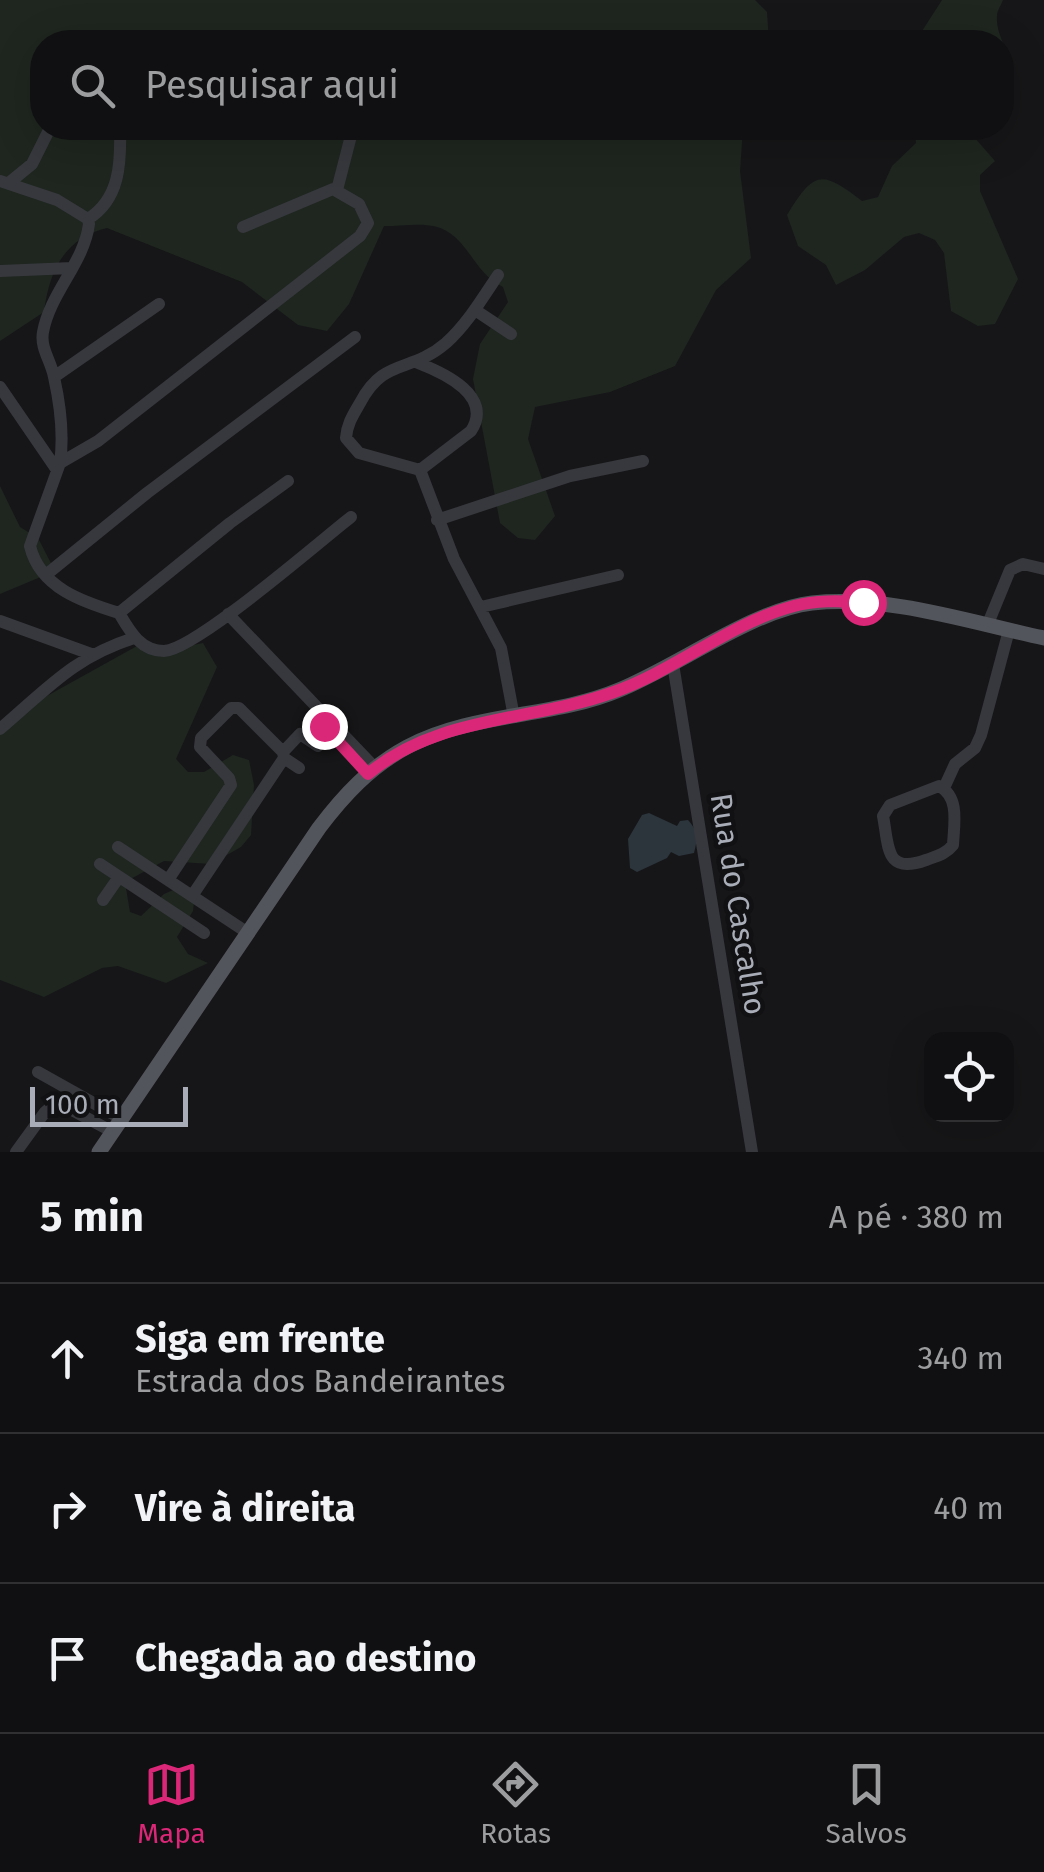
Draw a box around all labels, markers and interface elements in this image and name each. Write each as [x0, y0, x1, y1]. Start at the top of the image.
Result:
search box [30, 30, 1014, 140]
icon: search [65, 58, 120, 113]
text: Pesquisar aqui [145, 62, 399, 108]
route start [841, 580, 887, 626]
route end [302, 704, 348, 750]
street label: Rua do Cascalho [703, 791, 773, 1017]
map controls [924, 1032, 1014, 1122]
button: locate [924, 1032, 1014, 1122]
scale bar [30, 1082, 188, 1126]
text: 100 m [45, 1088, 120, 1121]
text: 5 min [40, 1192, 144, 1242]
text: A pé · 380 m [829, 1198, 1004, 1236]
text: Siga em frente [135, 1316, 385, 1362]
icon: ahead [40, 1331, 95, 1386]
text: 340 m [917, 1339, 1004, 1377]
text: Estrada dos Bandeirantes [135, 1362, 505, 1400]
icon: right [40, 1481, 95, 1536]
text: Vire à direita [135, 1485, 356, 1531]
text: 40 m [933, 1489, 1004, 1527]
icon: arrive [40, 1631, 95, 1686]
text: Chegada ao destino [135, 1635, 477, 1681]
tab: Mapa [137, 1757, 206, 1850]
tab: Rotas [480, 1757, 551, 1850]
tab: Salvos [826, 1757, 907, 1850]

